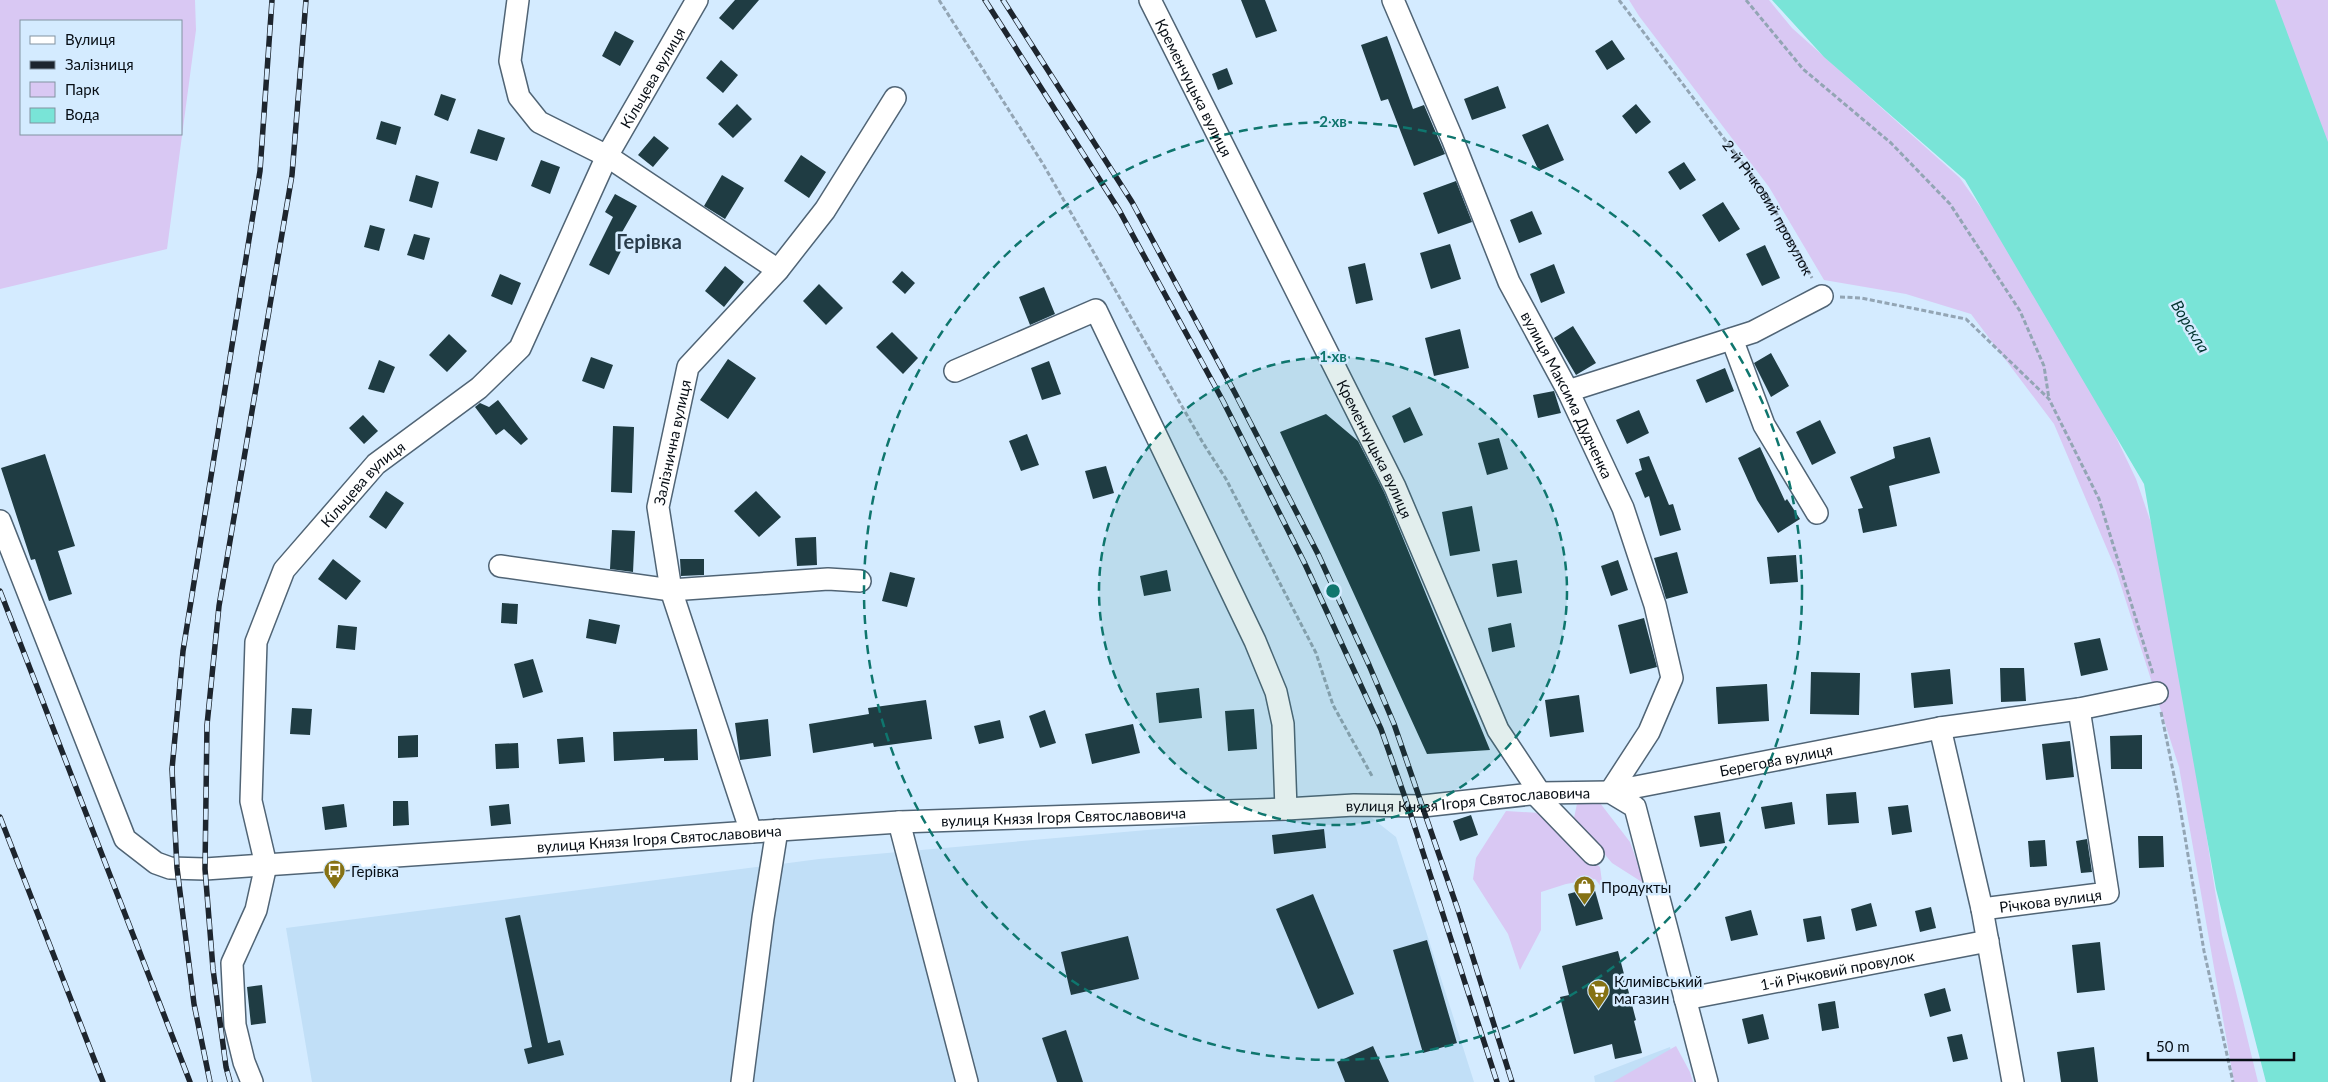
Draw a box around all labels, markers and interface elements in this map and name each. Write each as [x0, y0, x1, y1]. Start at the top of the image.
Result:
street label: Кременчуцька вулиця [1152, 15, 1236, 160]
legend [20, 20, 182, 135]
street label: Кільцева вулиця [616, 24, 688, 131]
text: Вулиця [65, 30, 115, 48]
text: Залізниця [65, 55, 134, 73]
text: Парк [65, 80, 100, 98]
text: Вода [65, 105, 100, 123]
text: 2 хв [1319, 112, 1347, 130]
street label: 2-й Річковий провулок [1719, 136, 1818, 278]
district label: Герівка [616, 229, 682, 253]
water label: Ворскла [2168, 296, 2214, 356]
street label: вулиця Максима Дудченка [1518, 308, 1617, 481]
text: 1 хв [1319, 347, 1347, 365]
street label: Кременчуцька вулиця [1333, 376, 1416, 521]
street label: Залізнична вулиця [650, 378, 694, 507]
street label: Кільцева вулиця [317, 437, 408, 530]
centre of rings [1324, 582, 1342, 600]
street label: Берегова вулиця [1718, 740, 1834, 780]
street label: вулиця Князя Ігоря Святославовича [1345, 783, 1590, 815]
street label: вулиця Князя Ігоря Святославовича [941, 803, 1186, 830]
street label: вулиця Князя Ігоря Святославовича [536, 821, 782, 856]
bus stop icon: Герівка [323, 859, 347, 890]
place label: Герівка [351, 862, 399, 880]
shop icon: Продукты [1573, 875, 1597, 906]
place label: Продукты [1601, 878, 1671, 896]
street label: Річкова вулиця [1998, 885, 2103, 916]
street label: 1-й Річковий провулок [1759, 946, 1916, 993]
place label: Климівський магазин [1614, 972, 1702, 1007]
supermarket icon: Климівський магазин [1586, 978, 1610, 1009]
scale bar [2148, 1030, 2294, 1062]
text: 50 m [2156, 1037, 2190, 1055]

